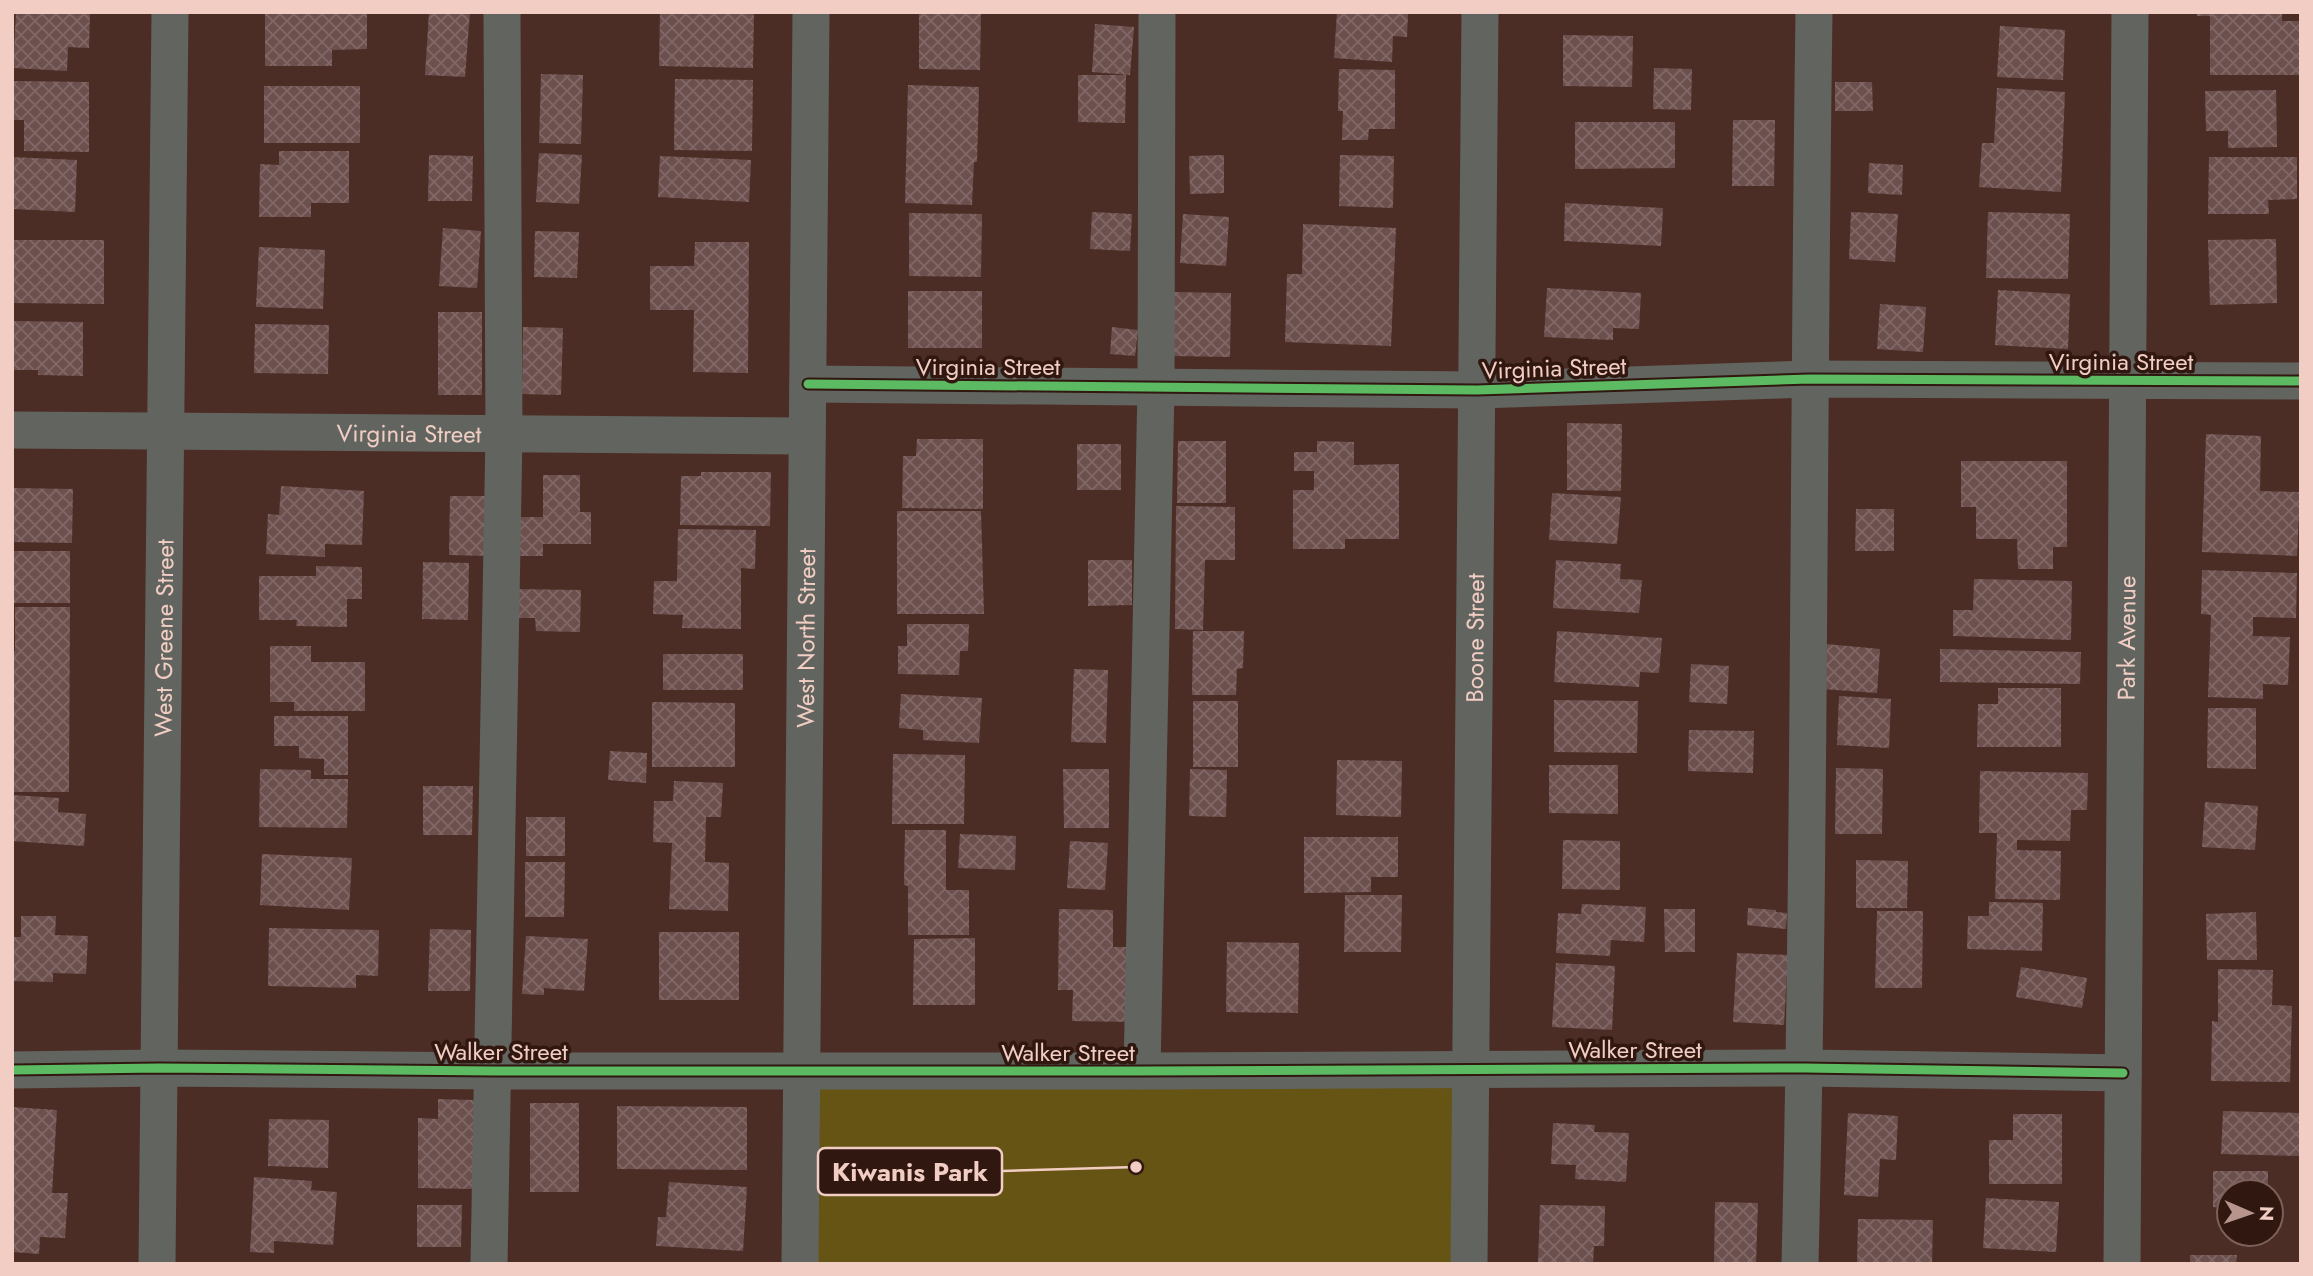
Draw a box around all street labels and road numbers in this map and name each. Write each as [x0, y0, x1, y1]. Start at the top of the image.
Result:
street label: Virginia Street [2049, 344, 2194, 379]
street label: Virginia Street [1481, 348, 1627, 388]
street label: Virginia Street [916, 349, 1061, 384]
street label: Virginia Street [336, 415, 482, 451]
street label: West Greene Street [145, 539, 182, 737]
street label: West North Street [787, 548, 824, 728]
street label: Boone Street [1456, 573, 1493, 703]
street label: Park Avenue [2108, 576, 2144, 701]
street label: Walker Street [1568, 1032, 1702, 1067]
street label: Walker Street [434, 1034, 568, 1069]
street label: Walker Street [1001, 1035, 1135, 1070]

